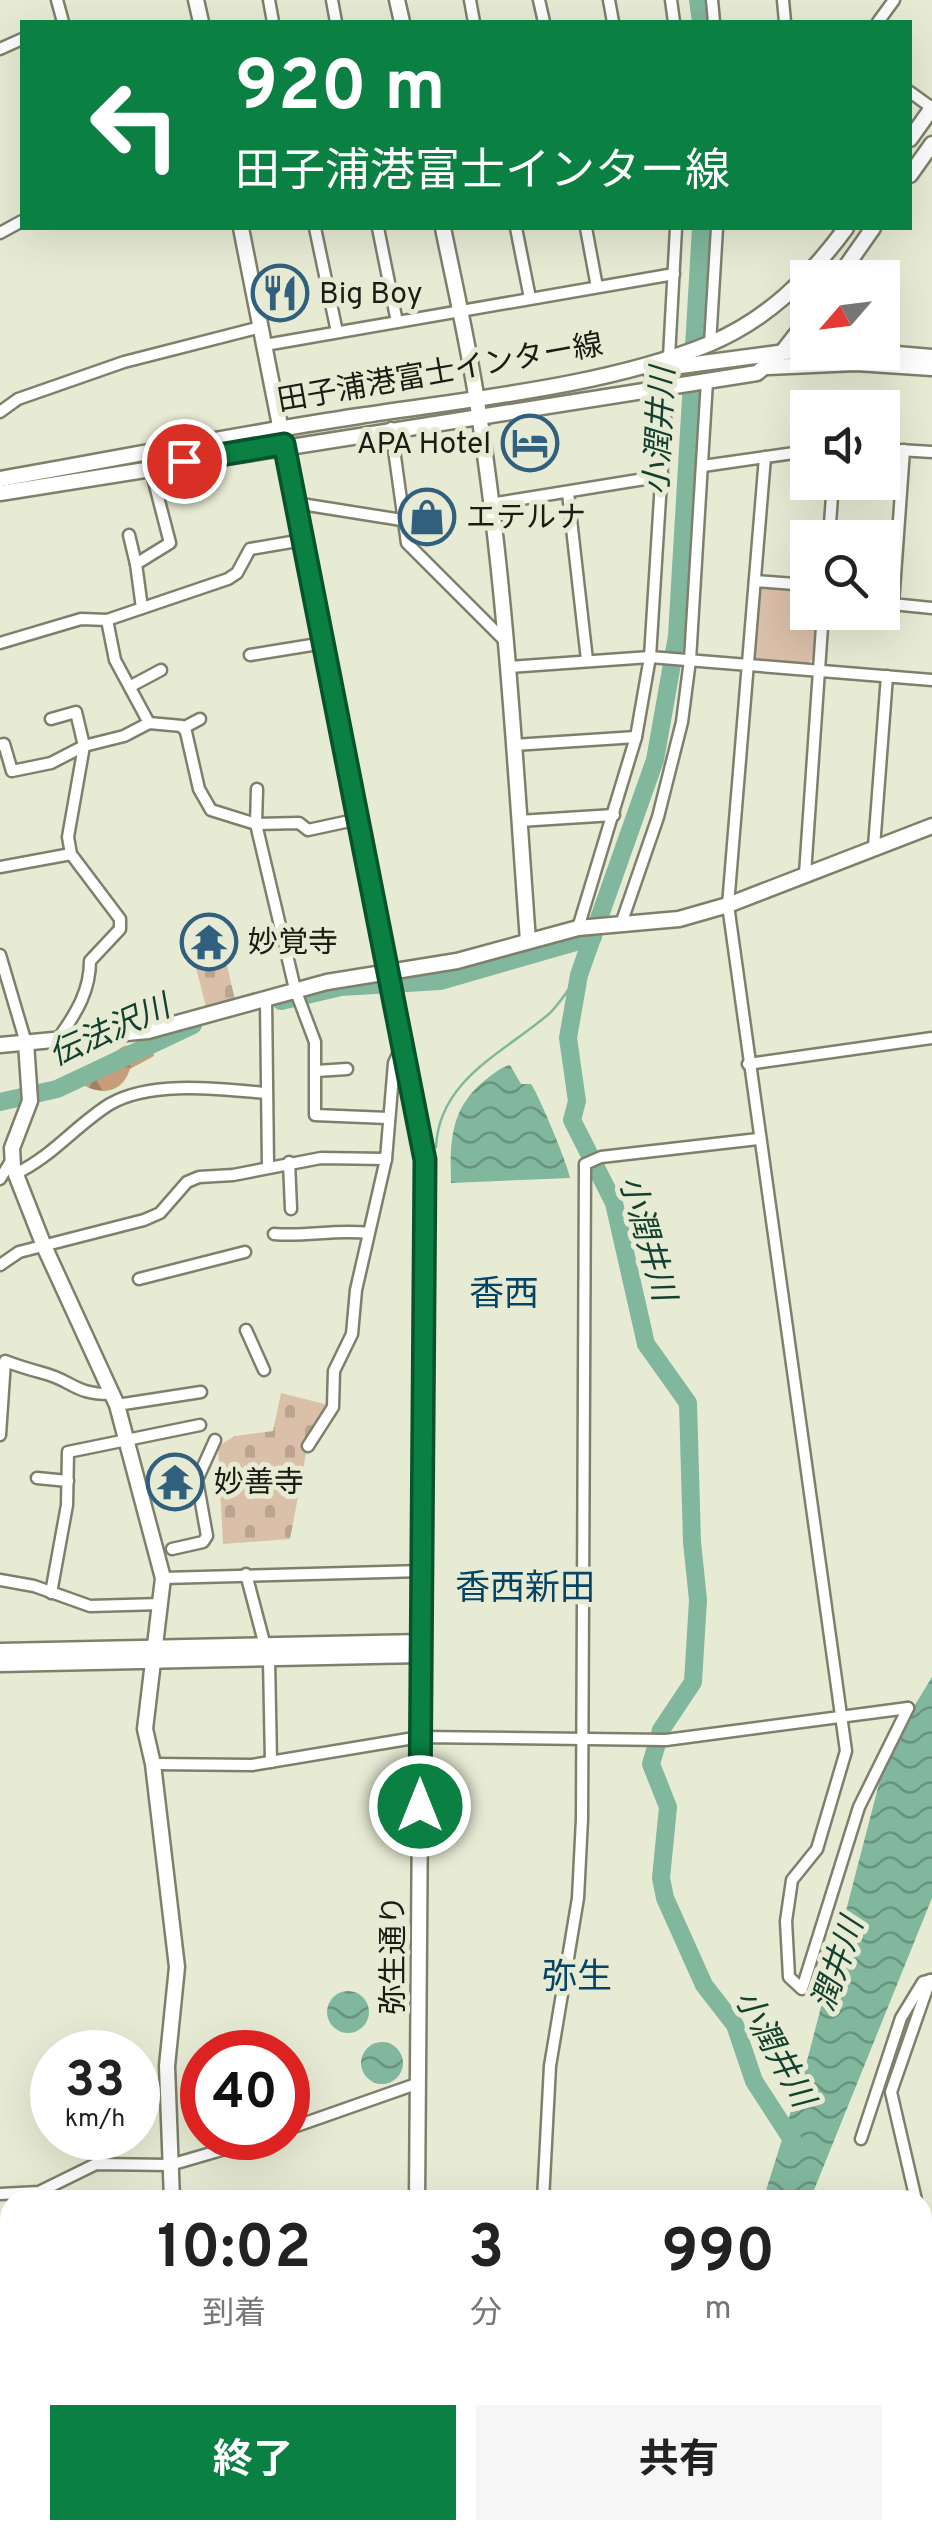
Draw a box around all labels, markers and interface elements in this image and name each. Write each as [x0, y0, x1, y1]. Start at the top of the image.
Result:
text: 920 m [235, 46, 446, 135]
icon: left [70, 60, 200, 190]
text: 田子浦港富士インター線 [235, 145, 730, 202]
north arrow [790, 260, 900, 370]
map controls [790, 260, 900, 630]
restaurant icon: Big Boy [250, 263, 310, 323]
place label: Big Boy [319, 277, 423, 314]
street label: 田子浦港富士インター線 [275, 328, 606, 421]
water label: 小潤井川 [639, 363, 685, 496]
button: sound [790, 390, 900, 500]
hotel icon: APA Hotel [500, 413, 560, 473]
pin [142, 419, 227, 504]
place label: APA Hotel [357, 427, 491, 464]
icon: arrive [157, 434, 212, 489]
shop icon: エテルナ [397, 487, 457, 547]
place label: エテルナ [466, 501, 586, 538]
button: search [790, 520, 900, 630]
temple icon: 妙覚寺 [179, 912, 239, 972]
place label: 妙覚寺 [248, 926, 338, 963]
water label: 伝法沢川 [44, 987, 180, 1077]
water label: 小潤井川 [608, 1172, 683, 1309]
district label: 香西 [469, 1274, 539, 1318]
temple icon: 妙善寺 [145, 1452, 205, 1512]
place label: 妙善寺 [214, 1466, 304, 1503]
district label: 香西新田 [455, 1568, 595, 1612]
position arrow [368, 1754, 472, 1858]
street label: 弥生通り [377, 1895, 414, 2015]
water label: 潤井川 [805, 1910, 875, 2017]
district label: 弥生 [542, 1957, 612, 2001]
water label: 小潤井川 [724, 1984, 822, 2118]
speed limit sign: 40 [180, 2030, 310, 2160]
text: 33 [65, 2051, 125, 2114]
text: km/h [65, 2104, 125, 2136]
text: 10:02 [157, 2213, 311, 2289]
text: 3 [468, 2213, 504, 2289]
text: 990 [661, 2217, 775, 2293]
text: m [705, 2290, 732, 2330]
text: 到着 [202, 2295, 266, 2335]
text: 分 [470, 2295, 502, 2335]
button: 終了 [50, 2405, 456, 2520]
button: 共有 [476, 2405, 882, 2520]

